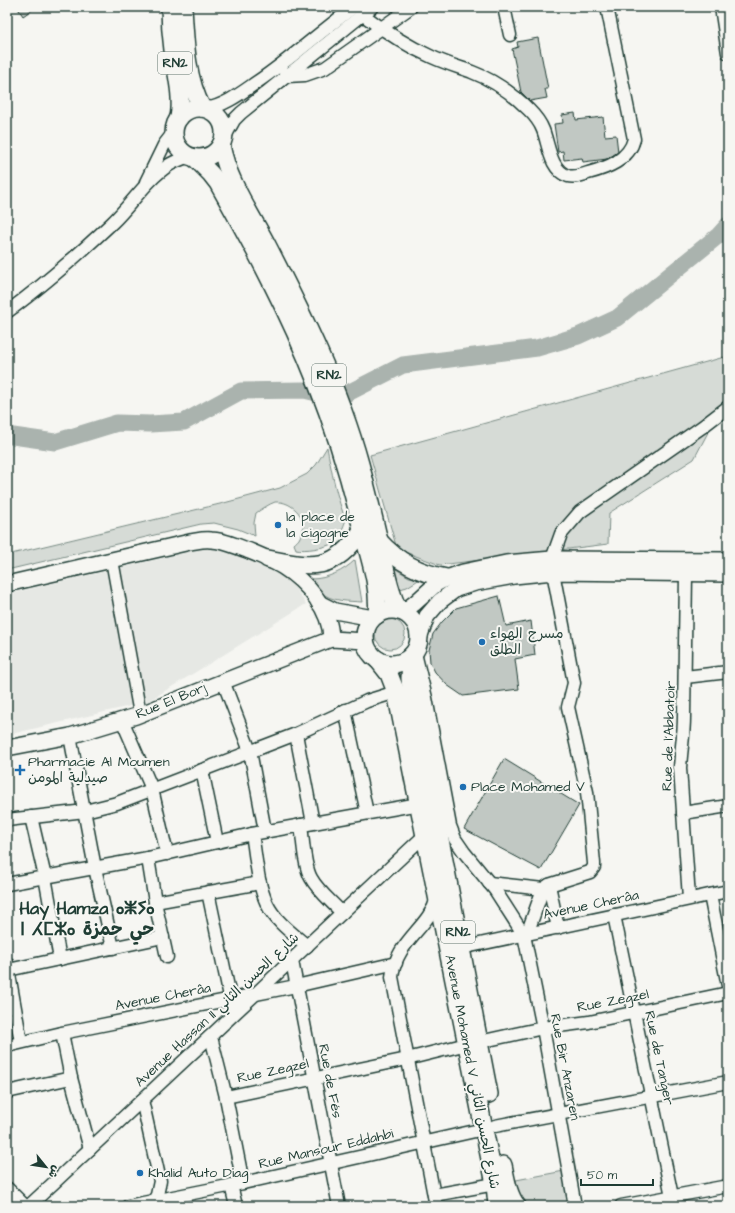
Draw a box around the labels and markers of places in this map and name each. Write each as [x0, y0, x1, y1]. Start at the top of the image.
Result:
place label: la place de la cigogne [286, 507, 355, 543]
marker: la place de la cigogne [273, 520, 283, 530]
place label: مسرح الهواء الطلق [490, 624, 564, 660]
marker: مسرح الهواء الطلق [477, 637, 487, 647]
place label: Pharmacie Al Moumen صيدلية المومن [28, 752, 170, 788]
marker: Pharmacie Al Moumen صيدلية المومن [15, 765, 25, 775]
place label: Place Mohamed V [471, 777, 585, 797]
marker: Place Mohamed V [458, 782, 468, 792]
place label: Khalid Auto Diag [148, 1163, 248, 1183]
marker: Khalid Auto Diag [135, 1168, 145, 1178]

